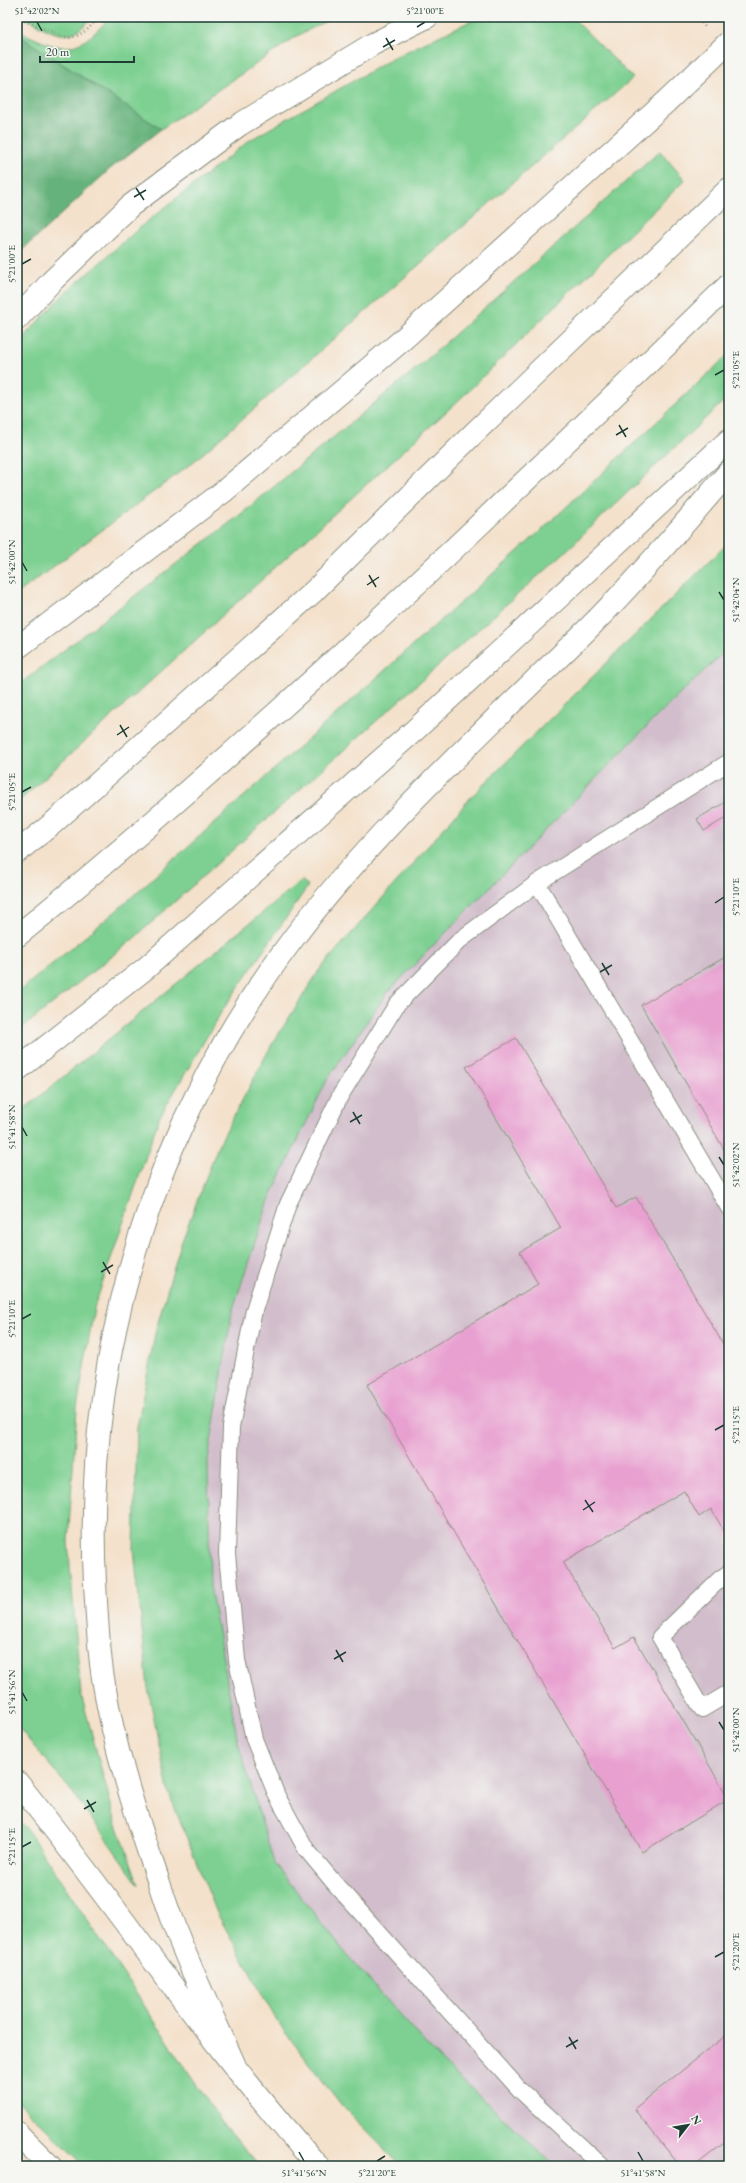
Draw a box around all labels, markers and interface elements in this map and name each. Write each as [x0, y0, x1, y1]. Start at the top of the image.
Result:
text: 51°42'02"N [15, 4, 60, 17]
text: 5°21'00"E [406, 4, 444, 17]
scale bar [40, 38, 134, 64]
text: 20 m [46, 44, 70, 60]
text: 5°21'00"E [5, 245, 18, 283]
text: 5°21'05"E [729, 351, 742, 389]
text: 51°42'00"N [5, 539, 18, 584]
text: 51°42'04"N [729, 577, 742, 622]
text: 5°21'05"E [5, 773, 18, 811]
text: 5°21'10"E [729, 878, 742, 916]
text: 51°41'58"N [5, 1104, 18, 1149]
text: 51°42'02"N [729, 1142, 742, 1187]
text: 5°21'10"E [5, 1300, 18, 1338]
text: 5°21'15"E [729, 1406, 742, 1444]
text: 51°41'56"N [5, 1669, 18, 1714]
text: 51°42'00"N [729, 1707, 742, 1752]
text: 5°21'15"E [5, 1828, 18, 1866]
text: 5°21'20"E [729, 1933, 742, 1971]
north arrow [668, 2105, 708, 2145]
text: N [688, 2112, 705, 2127]
text: 51°41'56"N [282, 2166, 327, 2179]
text: 5°21'20"E [358, 2166, 396, 2179]
text: 51°41'58"N [621, 2166, 666, 2179]

